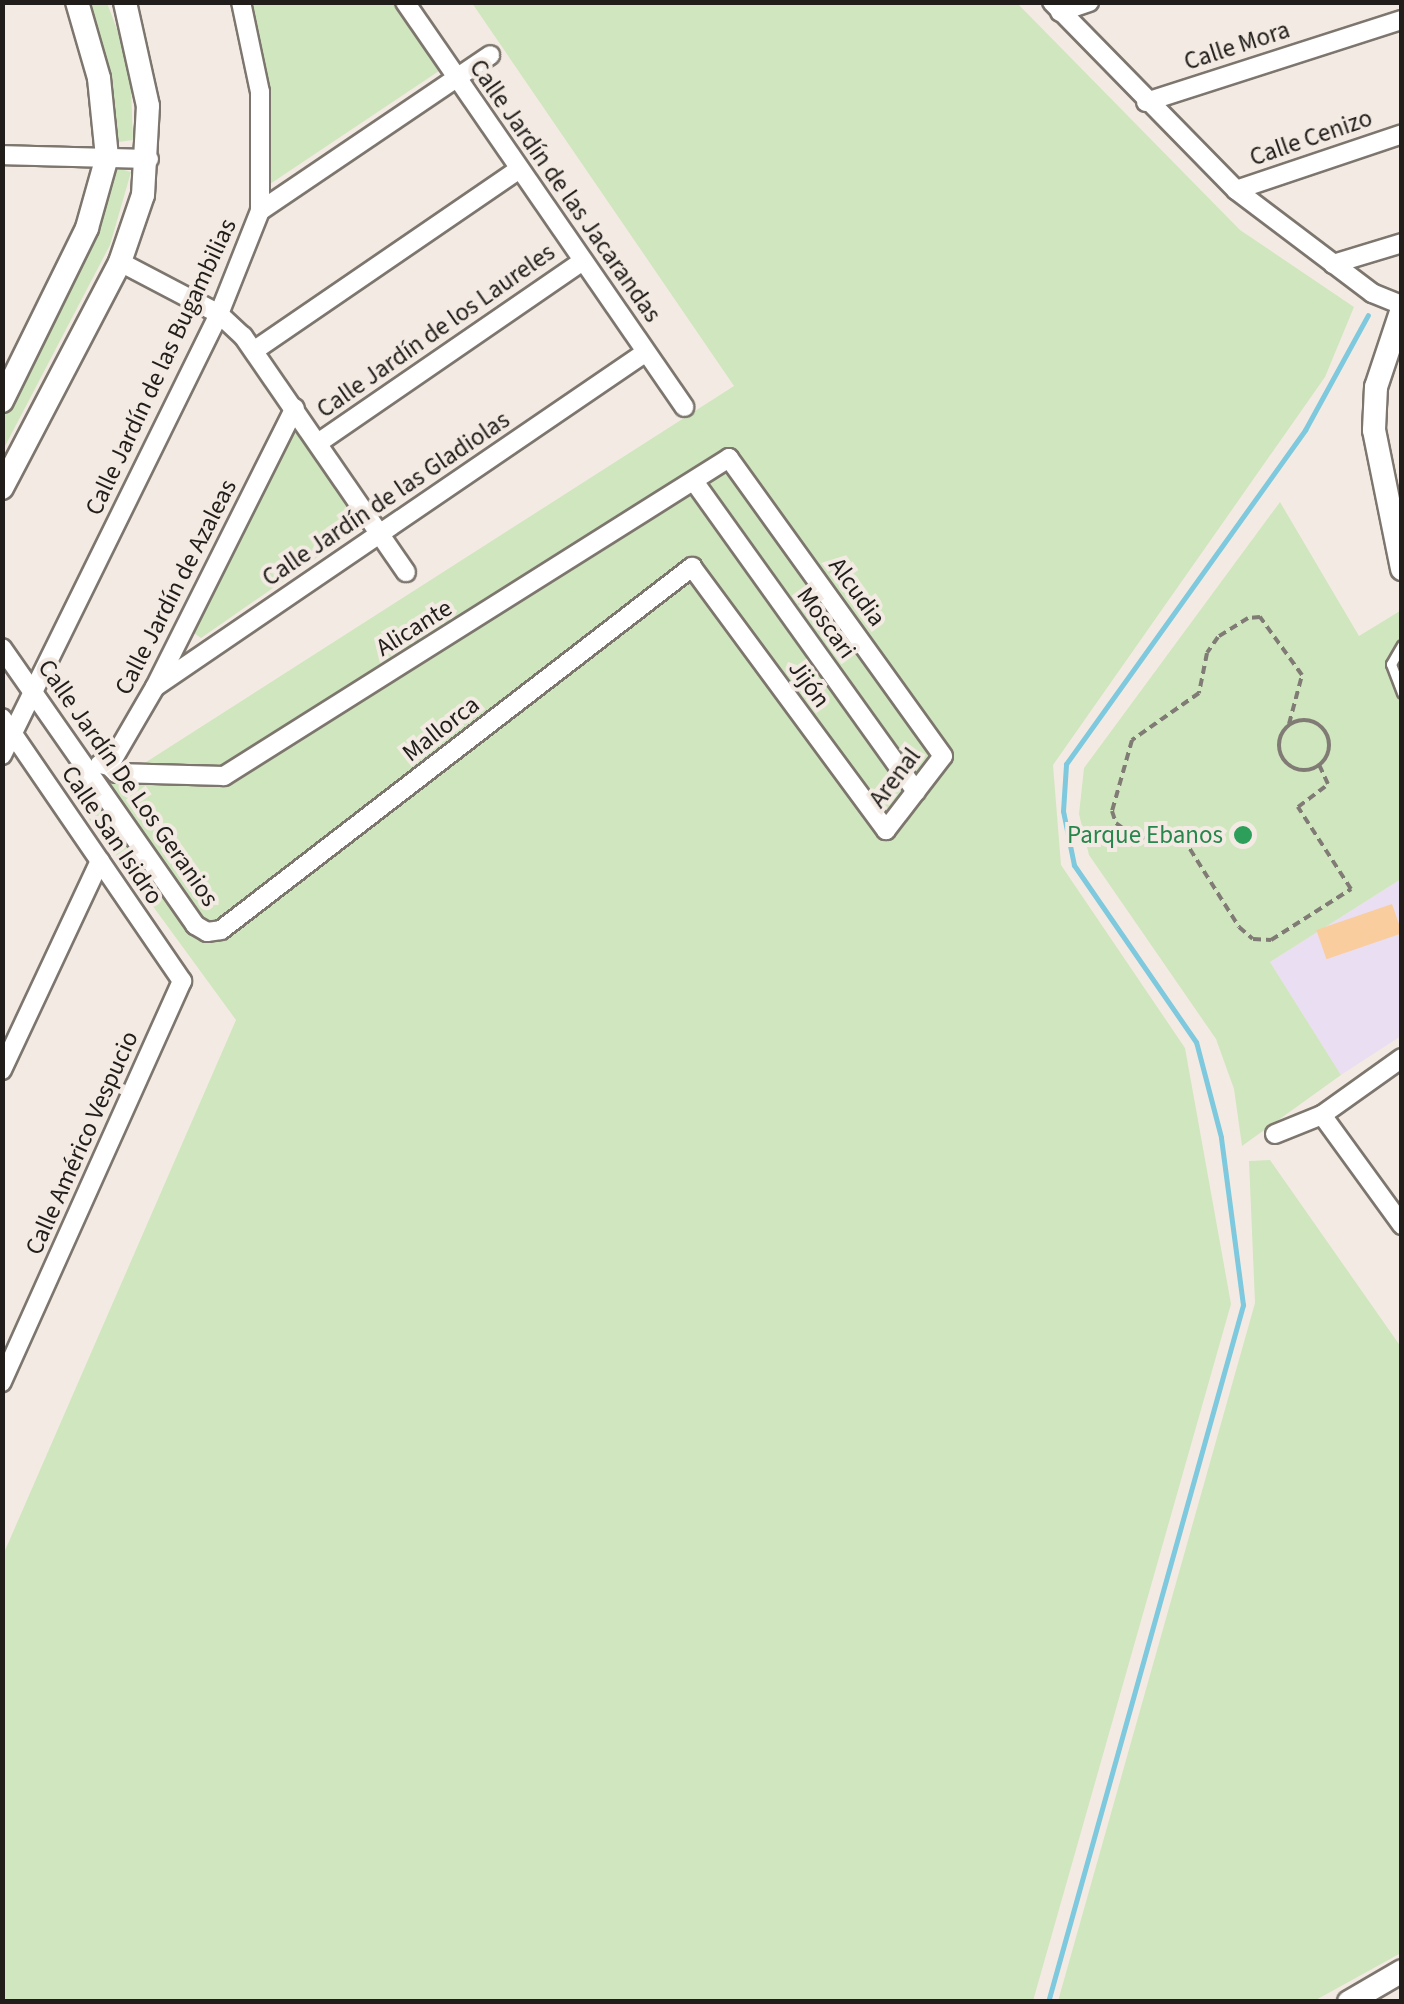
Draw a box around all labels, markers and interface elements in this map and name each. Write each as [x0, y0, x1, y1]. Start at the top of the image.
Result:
street label: Calle Mora [1180, 15, 1294, 77]
street label: Calle Jardín de las Jacarandas [463, 54, 667, 328]
street label: Calle Cenizo [1246, 103, 1376, 173]
street label: Calle Jardín de las Bugambilias [79, 214, 243, 520]
street label: Calle Jardín de los Laureles [311, 237, 561, 425]
street label: Calle Jardín de las Gladiolas [257, 405, 515, 593]
street label: Calle Jardín de Azaleas [109, 474, 243, 700]
street label: Alcudia [822, 552, 892, 632]
street label: Moscari [790, 582, 862, 664]
street label: Alicante [370, 593, 458, 663]
street label: Calle Jardín De Los Geranios [31, 654, 225, 912]
street label: Jijón [782, 654, 836, 714]
street label: Mallorca [397, 690, 485, 768]
street label: Arenal [863, 742, 927, 814]
street label: Calle San Isidro [55, 760, 169, 910]
place label: Parque Ebanos [1067, 820, 1223, 850]
marker: Parque Ebanos [1232, 824, 1254, 846]
street label: Calle Américo Vespucio [19, 1026, 145, 1260]

